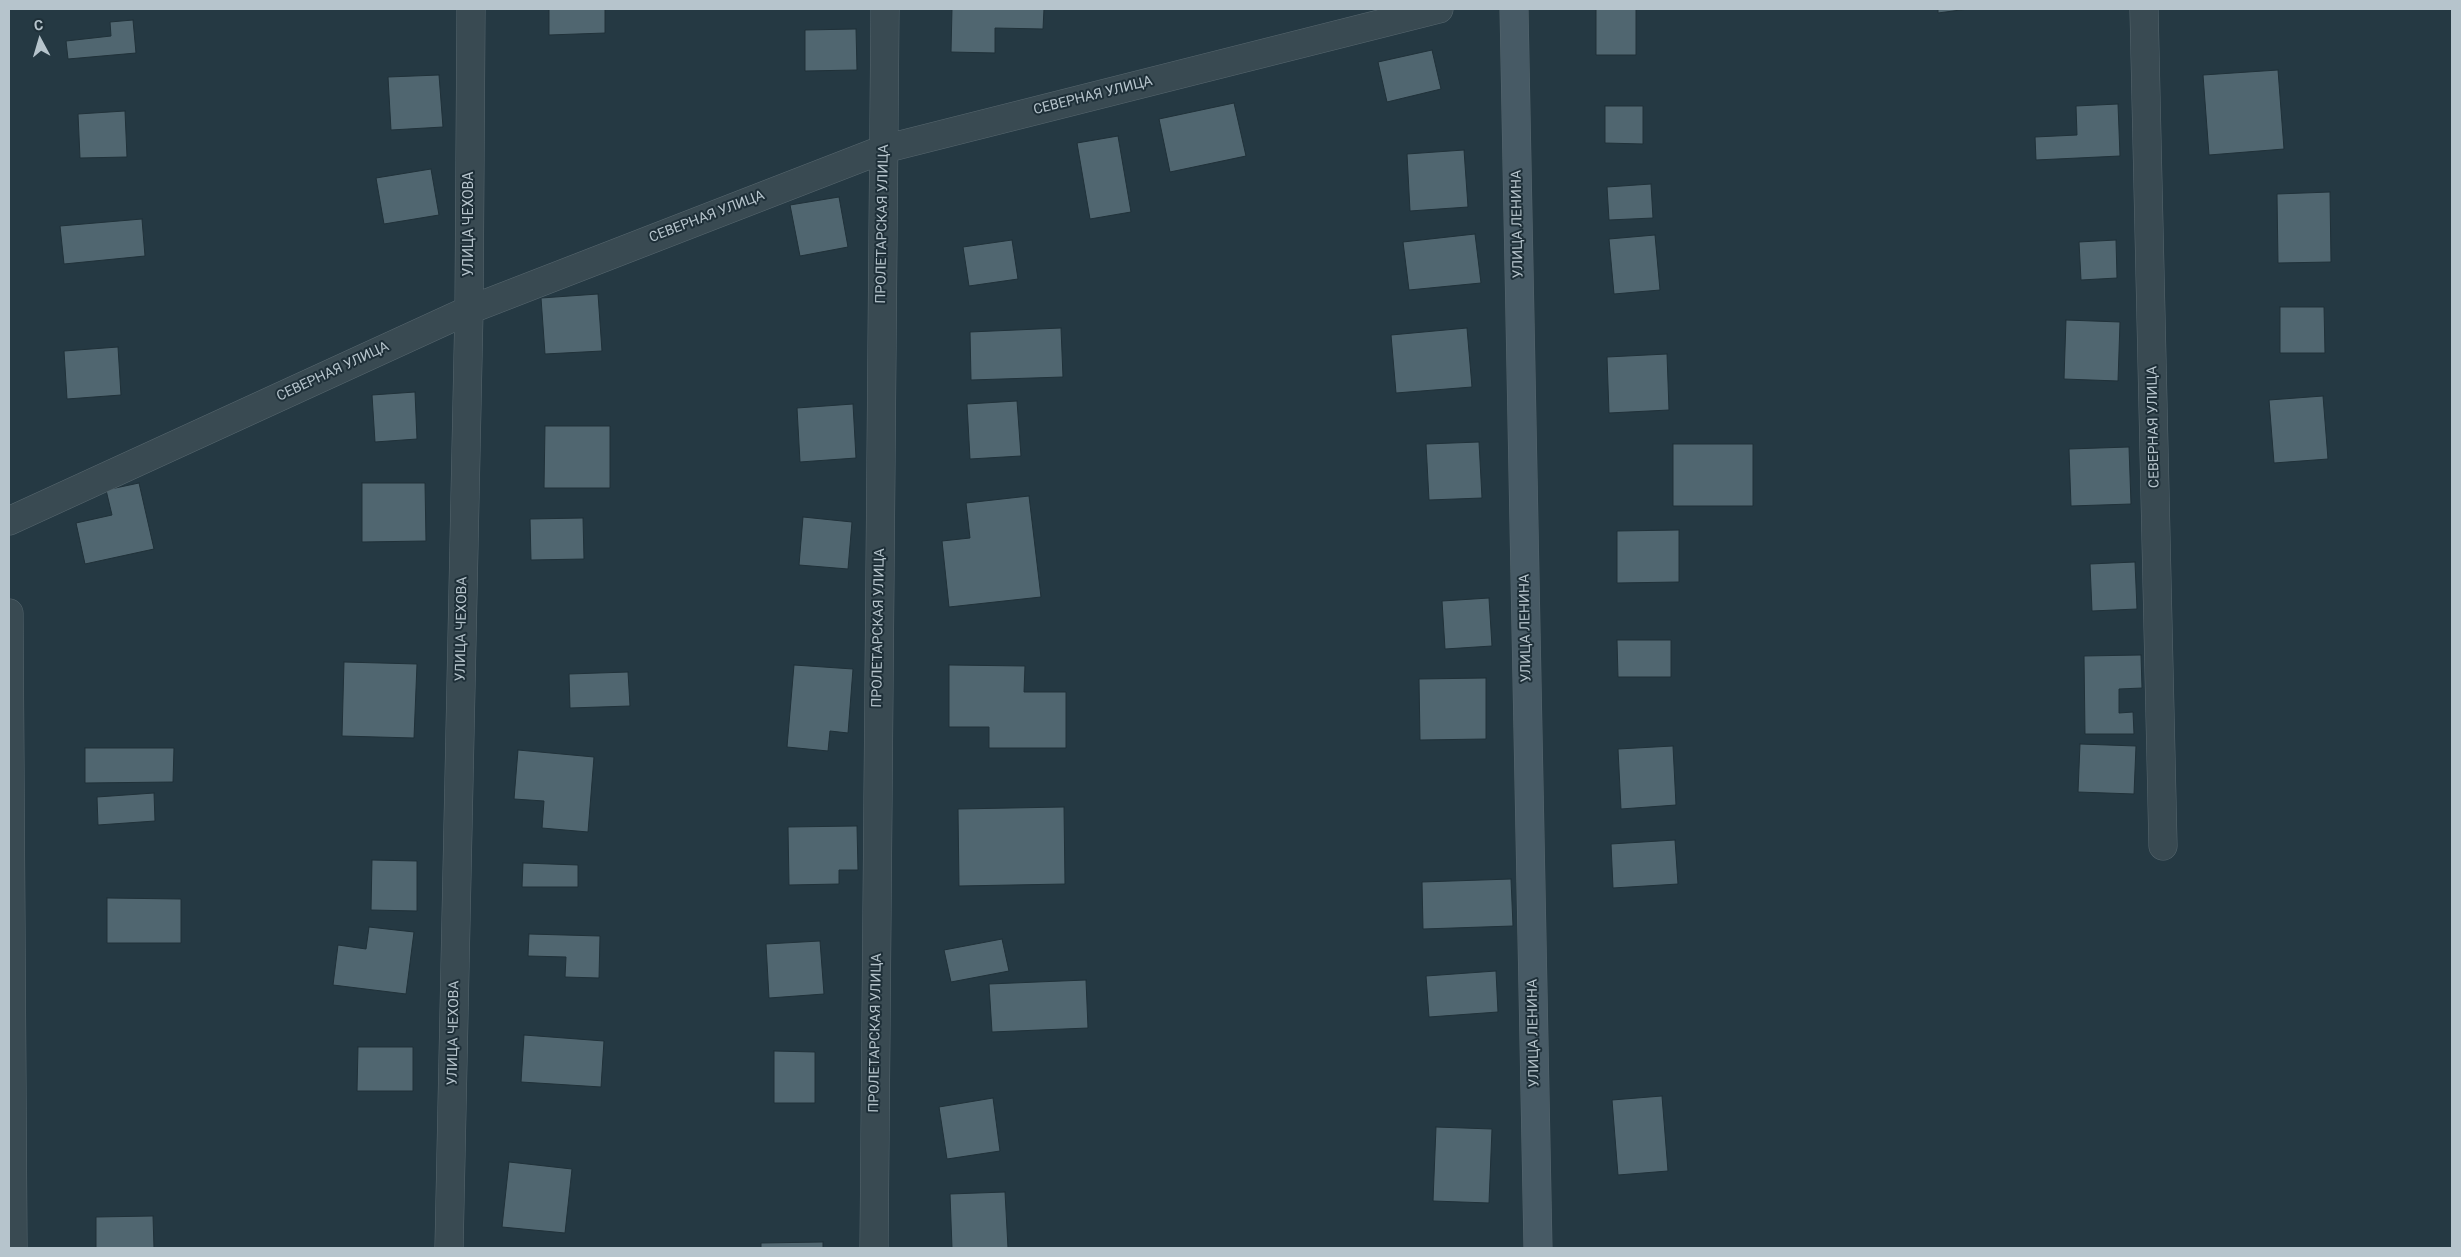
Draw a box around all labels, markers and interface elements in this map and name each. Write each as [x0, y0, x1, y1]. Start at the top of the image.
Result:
north arrow [15, 15, 65, 65]
text: С [33, 17, 44, 34]
street label: СЕВЕРНАЯ УЛИЦА [1032, 73, 1154, 119]
street label: ПРОЛЕТАРСКАЯ УЛИЦА [873, 144, 893, 304]
street label: УЛИЦА ЛЕНИНА [1509, 170, 1527, 278]
street label: УЛИЦА ЧЕХОВА [461, 172, 477, 276]
street label: СЕВЕРНАЯ УЛИЦА [647, 187, 767, 247]
street label: СЕВЕРНАЯ УЛИЦА [274, 339, 392, 405]
street label: СЕВЕРНАЯ УЛИЦА [2145, 366, 2163, 488]
street label: ПРОЛЕТАРСКАЯ УЛИЦА [869, 548, 889, 708]
street label: УЛИЦА ЛЕНИНА [1517, 574, 1535, 682]
street label: УЛИЦА ЧЕХОВА [453, 576, 471, 682]
street label: ПРОЛЕТАРСКАЯ УЛИЦА [866, 953, 886, 1113]
street label: УЛИЦА ЛЕНИНА [1525, 979, 1543, 1087]
street label: УЛИЦА ЧЕХОВА [445, 980, 463, 1086]

